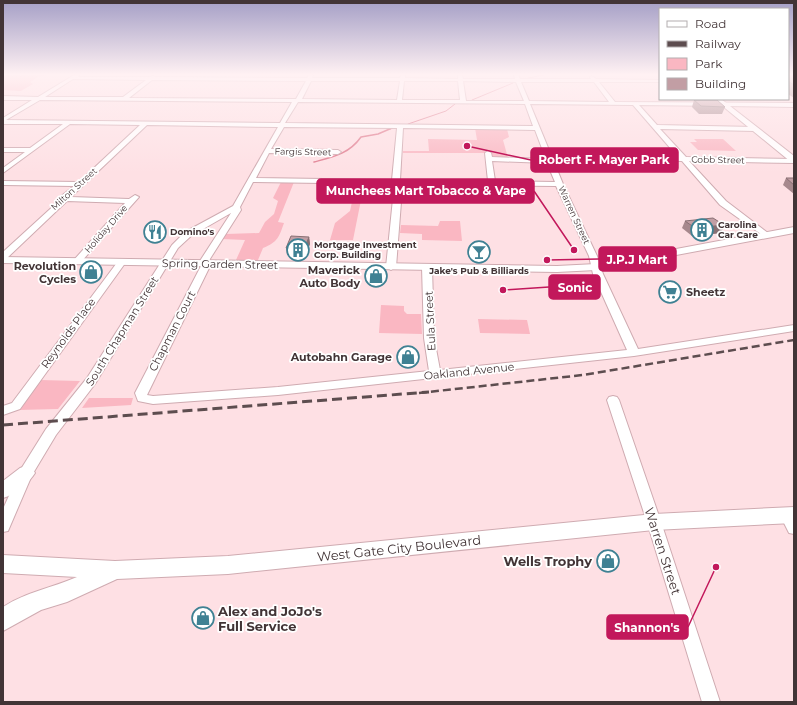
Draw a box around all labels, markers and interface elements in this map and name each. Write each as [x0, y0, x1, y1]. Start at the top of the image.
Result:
legend [659, 8, 789, 100]
text: Road [695, 16, 726, 31]
text: Railway [695, 36, 741, 51]
text: Park [695, 56, 723, 71]
text: Building [695, 76, 746, 91]
street label: Fargis Street [274, 146, 332, 158]
callout: Robert F. Mayer Park [531, 148, 678, 172]
text: Robert F. Mayer Park [538, 152, 670, 167]
street label: Cobb Street [691, 154, 745, 165]
street label: Milton Street [48, 165, 99, 212]
callout: Munchees Mart Tobacco & Vape [317, 179, 534, 203]
text: Munchees Mart Tobacco & Vape [326, 183, 527, 198]
street label: Warren Street [556, 184, 593, 246]
street label: Holiday Drive [82, 202, 130, 255]
building icon: Carolina Car Care [689, 217, 715, 243]
restaurant icon: Domino's [142, 219, 168, 245]
place label: Carolina Car Care [718, 219, 758, 240]
place label: Domino's [170, 226, 215, 237]
building icon: Mortgage Investment Corp. Building [285, 237, 311, 263]
place label: Mortgage Investment Corp. Building [314, 239, 417, 260]
bar icon: Jake's Pub & Billiards [466, 239, 492, 265]
callout: J.P.J Mart [599, 247, 676, 271]
text: J.P.J Mart [605, 252, 668, 267]
street label: Spring Garden Street [162, 256, 279, 272]
place label: Revolution Cycles [14, 259, 76, 286]
shop icon: Revolution Cycles [78, 259, 104, 285]
place label: Maverick Auto Body [298, 263, 361, 290]
shop icon: Maverick Auto Body [363, 263, 389, 289]
place label: Jake's Pub & Billiards [428, 265, 529, 276]
street label: South Chapman Street [82, 273, 162, 388]
callout: Sonic [549, 275, 600, 299]
supermarket icon: Sheetz [657, 279, 683, 305]
text: Sonic [558, 280, 592, 295]
place label: Sheetz [686, 285, 725, 299]
street label: Chapman Court [146, 288, 199, 374]
street label: Eula Street [421, 290, 439, 351]
street label: Reynolds Place [38, 295, 98, 371]
shop icon: Autobahn Garage [395, 344, 421, 370]
place label: Autobahn Garage [290, 350, 392, 364]
street label: Oakland Avenue [423, 359, 515, 383]
street label: Warren Street [641, 505, 685, 597]
street label: West Gate City Boulevard [316, 531, 482, 565]
shop icon: Wells Trophy [595, 548, 621, 574]
place label: Wells Trophy [503, 553, 592, 569]
place label: Alex and JoJo's Full Service [217, 603, 322, 634]
shop icon: Alex and JoJo's Full Service [190, 605, 216, 631]
callout: Shannon's [607, 615, 688, 639]
text: Shannon's [614, 620, 680, 635]

